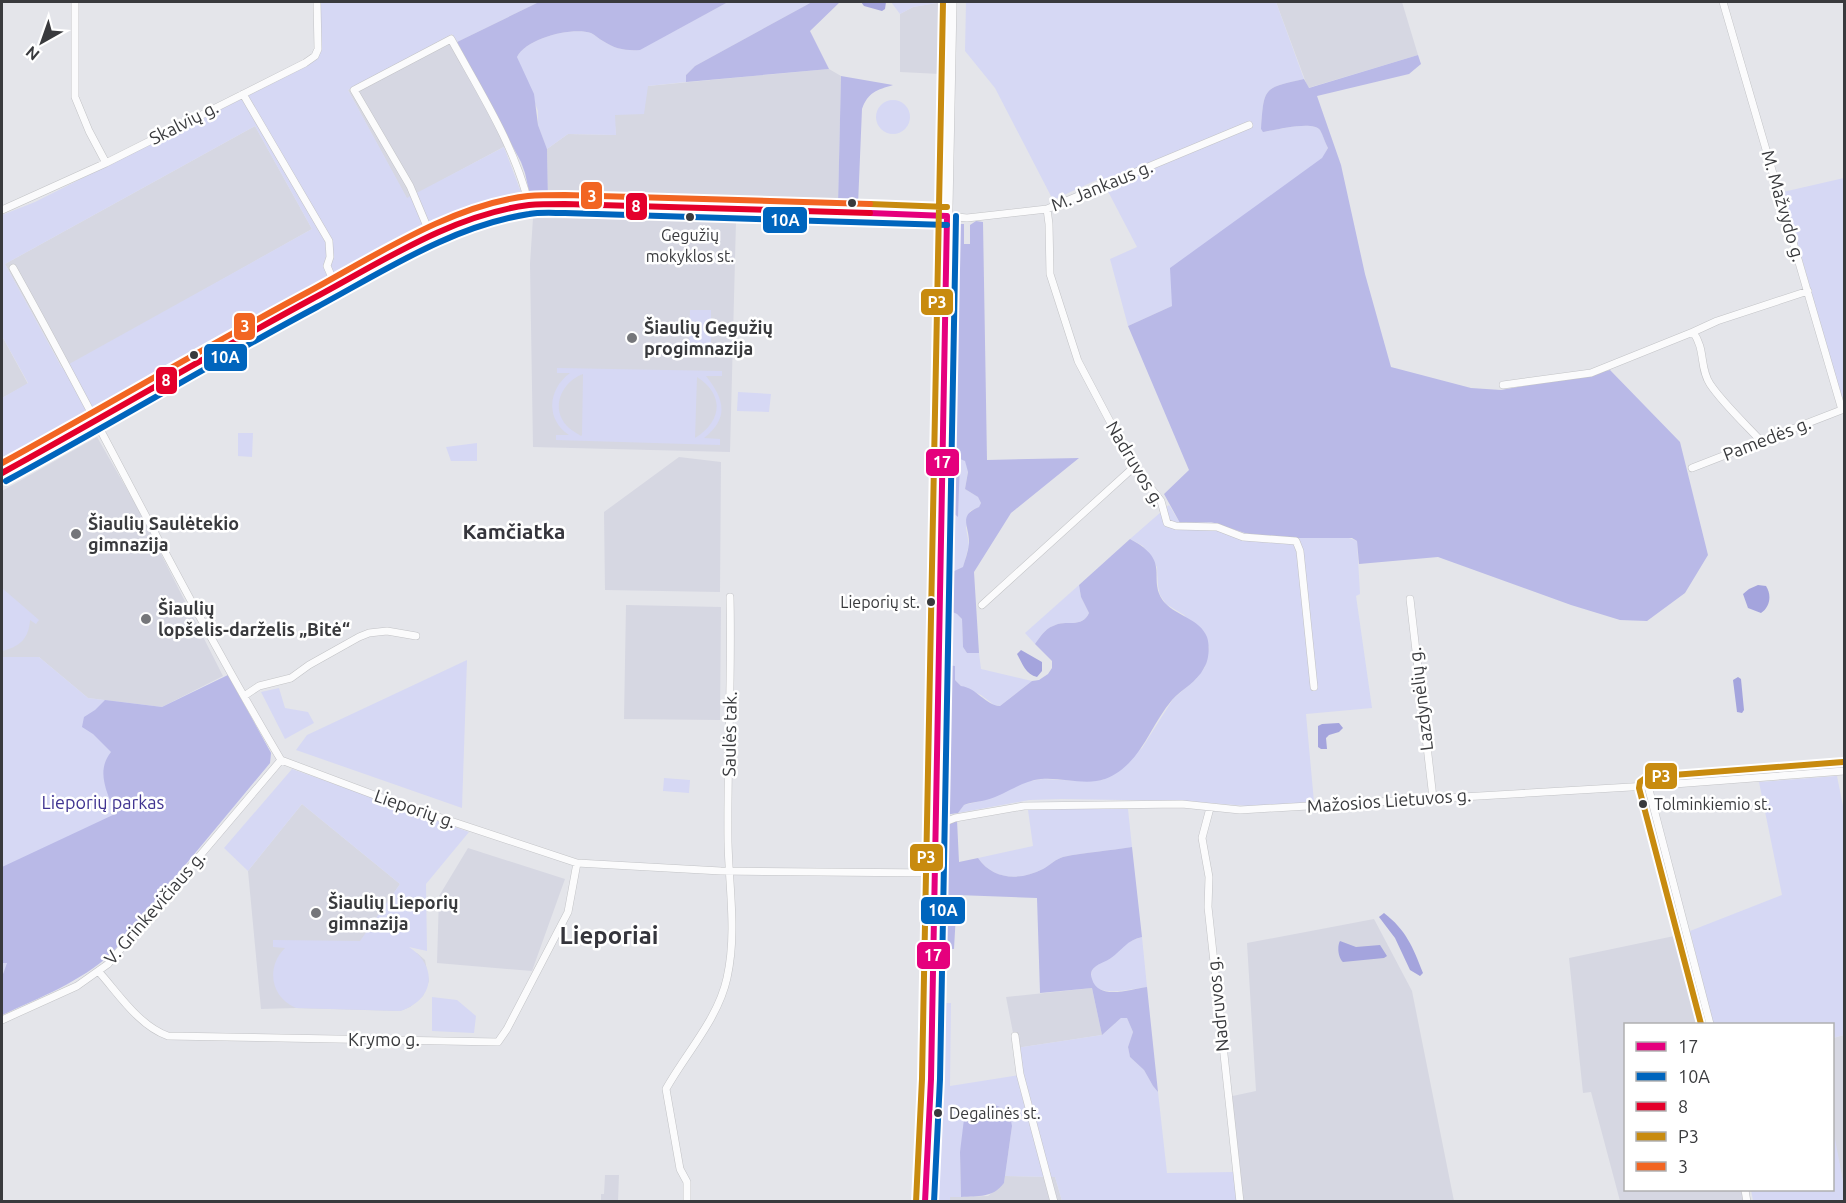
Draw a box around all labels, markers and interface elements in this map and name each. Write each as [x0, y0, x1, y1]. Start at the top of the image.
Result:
north arrow [12, 12, 72, 72]
text: N [22, 43, 43, 64]
street label: Skalvių g. [146, 96, 221, 148]
street label: M. Mažvydo g. [1758, 148, 1809, 264]
street label: M. Jankaus g. [1048, 156, 1155, 215]
line badge: 3 [580, 181, 603, 210]
text: 3 [587, 187, 597, 205]
line badge: 8 [625, 192, 648, 221]
text: 8 [631, 197, 641, 215]
unlabelled marker [846, 197, 858, 209]
line badge: 10A [762, 206, 808, 234]
marker: Gegužių mokyklos st. [684, 211, 696, 223]
text: 10A [770, 211, 800, 229]
place label: Gegužių mokyklos st. [646, 226, 734, 265]
line badge: P3 [920, 288, 954, 316]
text: P3 [927, 293, 947, 311]
line badge: 3 [233, 312, 256, 341]
place label: Šiaulių Gegužių progimnazija [644, 316, 773, 358]
text: 3 [240, 317, 250, 335]
marker: Šiaulių Gegužių progimnazija [625, 331, 639, 345]
line badge: 10A [203, 343, 248, 372]
text: 10A [210, 348, 240, 366]
unlabelled marker [188, 349, 200, 361]
line badge: 8 [155, 366, 178, 395]
text: 8 [161, 371, 171, 389]
street label: Pamedės g. [1720, 412, 1813, 464]
street label: Nadruvos g. [1103, 417, 1169, 510]
line badge: 17 [925, 448, 960, 477]
text: 17 [933, 453, 951, 471]
place label: Šiaulių Saulėtekio gimnazija [88, 512, 239, 554]
district label: Kamčiatka [463, 519, 565, 543]
marker: Šiaulių Saulėtekio gimnazija [69, 527, 83, 541]
place label: Lieporių st. [840, 593, 920, 611]
marker: Lieporių st. [925, 596, 937, 608]
place label: Šiaulių lopšelis-darželis „Bitė“ [158, 597, 350, 639]
marker: Šiaulių lopšelis-darželis „Bitė“ [139, 612, 153, 626]
street label: Lazdynėlių g. [1404, 646, 1436, 752]
street label: Saulės tak. [718, 691, 740, 777]
line badge: P3 [1644, 762, 1678, 790]
text: P3 [1651, 767, 1671, 785]
street label: Mažosios Lietuvos g. [1306, 784, 1472, 816]
street label: Lieporių g. [372, 785, 459, 831]
park label: Lieporių parkas [42, 792, 165, 812]
place label: Tolminkiemio st. [1654, 795, 1771, 813]
marker: Tolminkiemio st. [1637, 798, 1649, 810]
line badge: P3 [909, 843, 944, 872]
street label: V. Grinkevičiaus g. [100, 847, 209, 968]
text: P3 [916, 848, 936, 866]
place label: Šiaulių Lieporių gimnazija [328, 891, 459, 933]
line badge: 10A [920, 896, 966, 925]
text: 10A [928, 901, 958, 919]
marker: Šiaulių Lieporių gimnazija [309, 906, 323, 920]
district label: Lieporiai [560, 922, 658, 949]
line badge: 17 [916, 941, 951, 970]
text: 17 [924, 946, 942, 964]
street label: Nadruvos g. [1202, 955, 1232, 1053]
legend [1624, 1023, 1834, 1191]
street label: Krymo g. [348, 1029, 420, 1049]
text: 17 [1678, 1036, 1698, 1056]
text: 10A [1678, 1066, 1710, 1086]
text: 8 [1678, 1096, 1688, 1116]
place label: Degalinės st. [949, 1104, 1041, 1122]
marker: Degalinės st. [932, 1107, 944, 1119]
text: P3 [1678, 1126, 1699, 1146]
text: 3 [1678, 1156, 1688, 1176]

